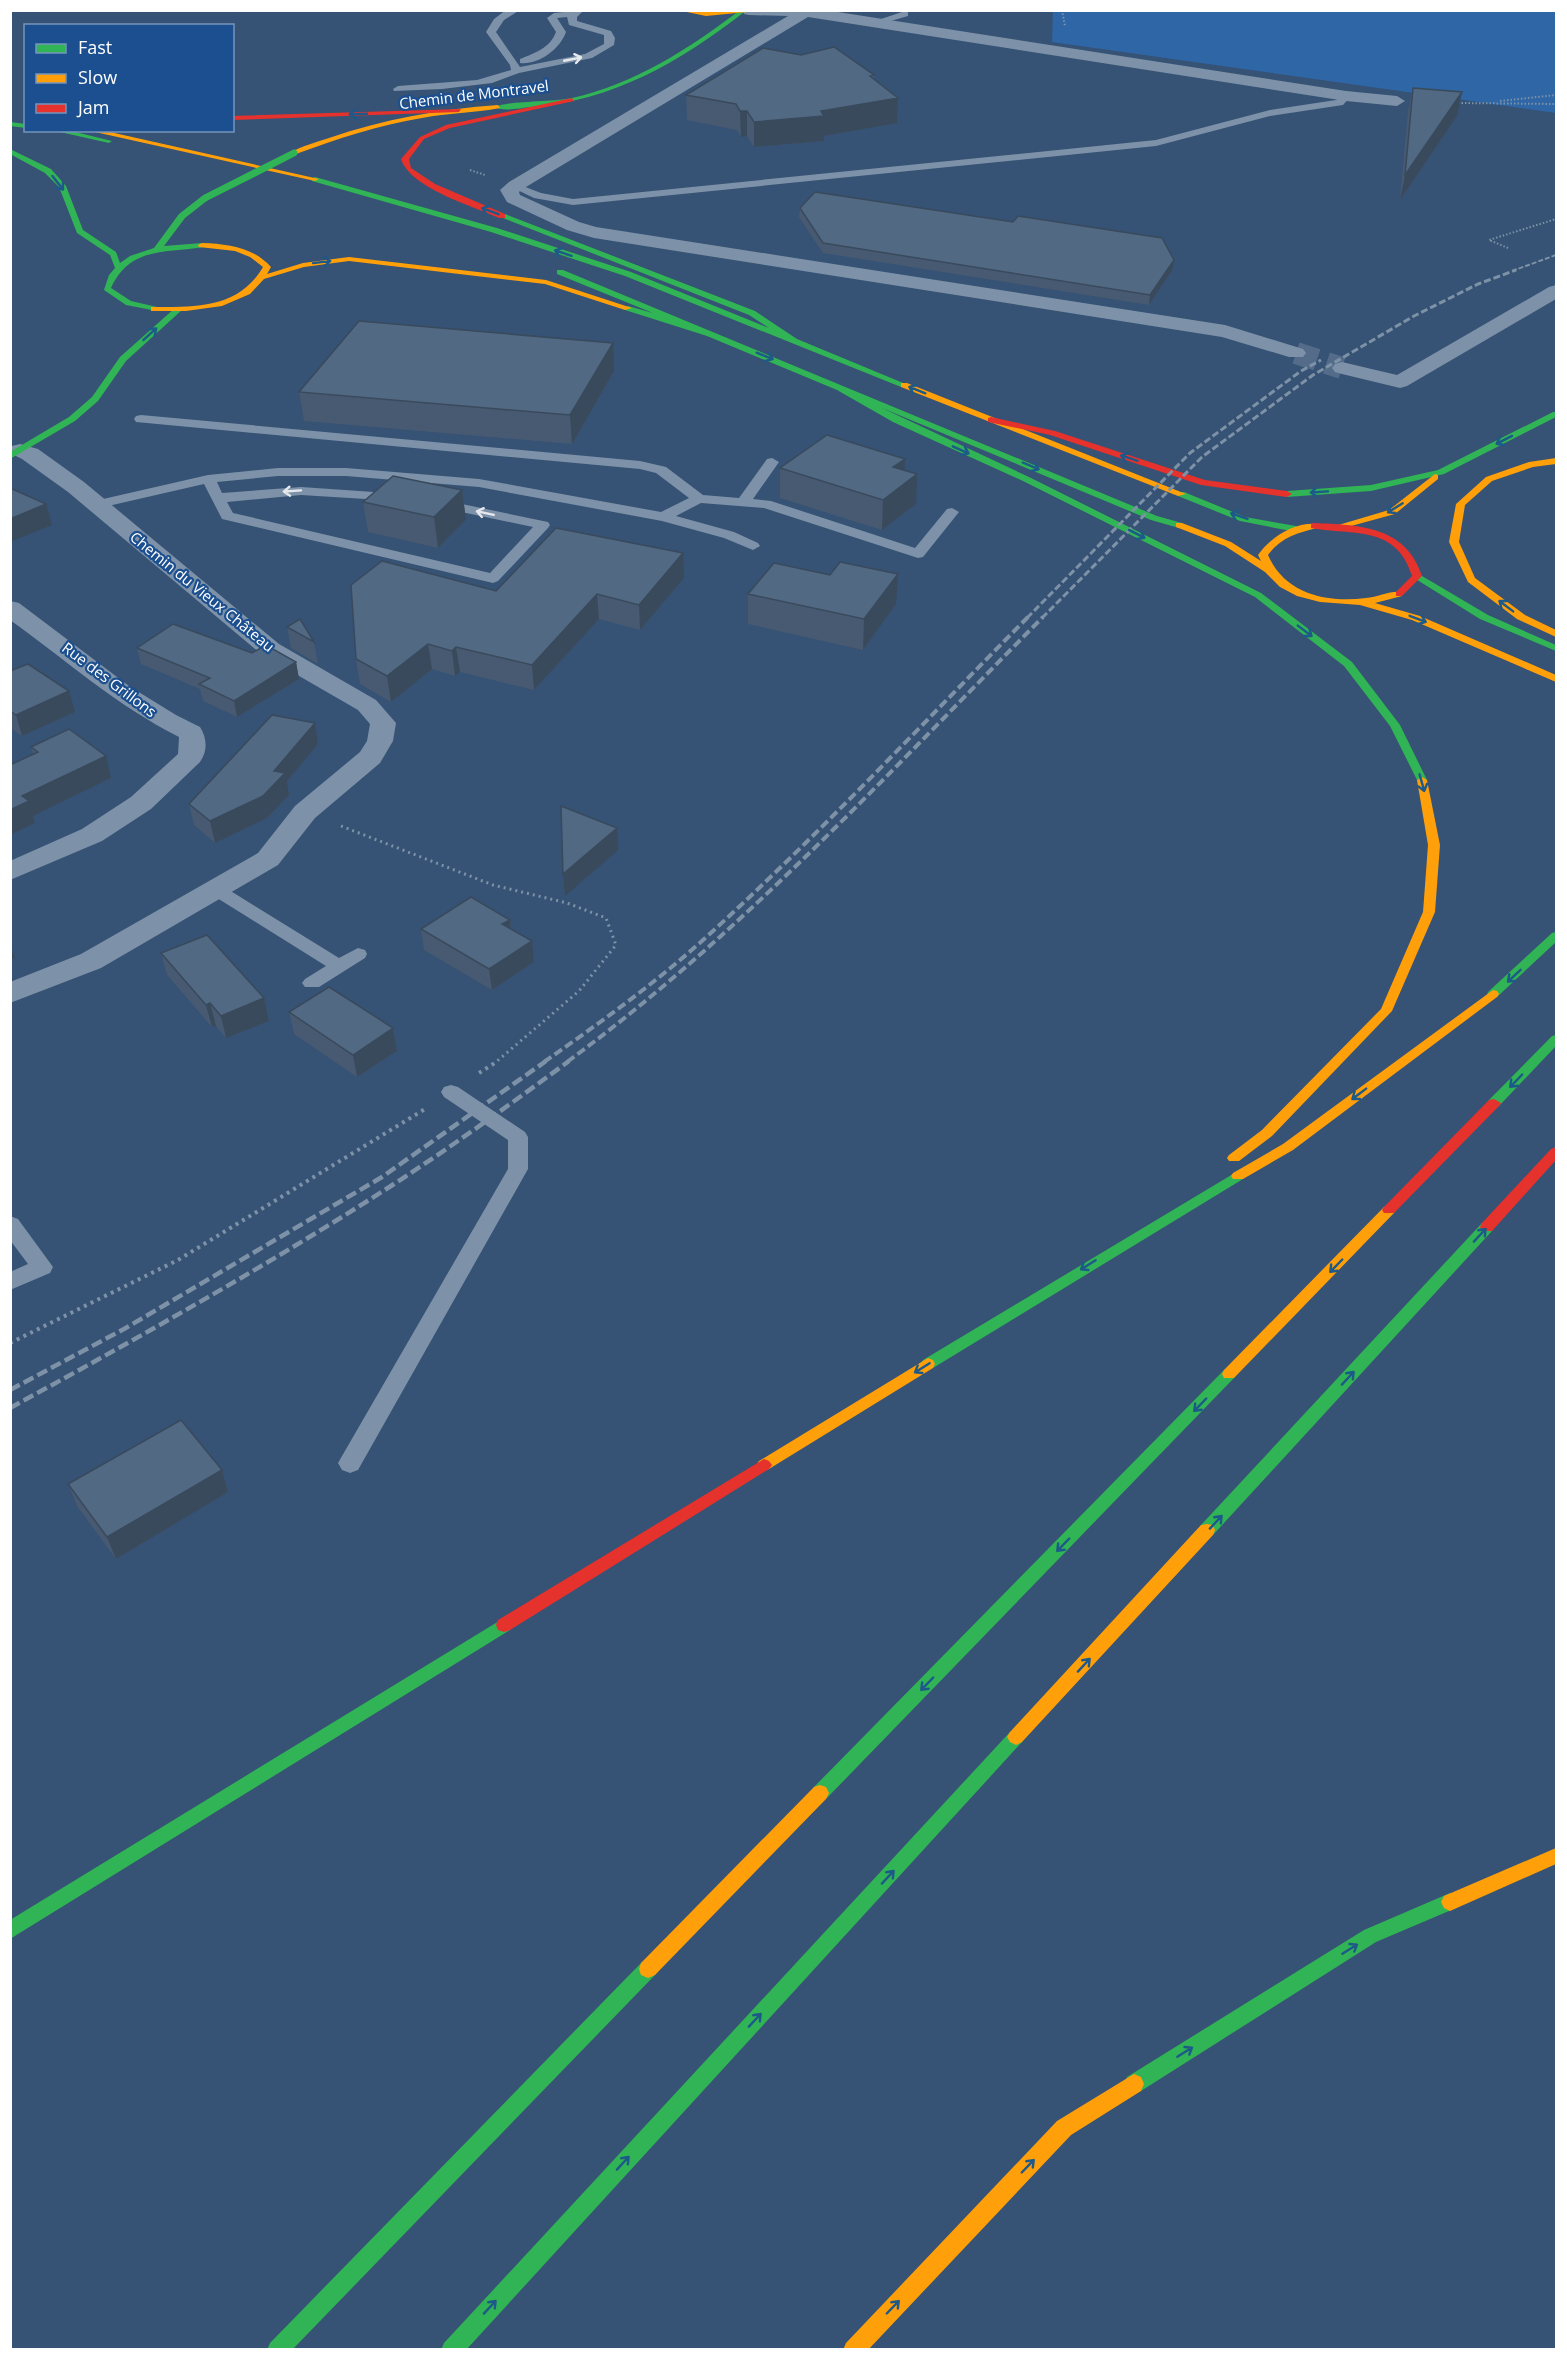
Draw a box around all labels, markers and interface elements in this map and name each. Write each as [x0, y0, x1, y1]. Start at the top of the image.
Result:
legend [24, 24, 234, 132]
text: Fast [78, 35, 112, 59]
one-way arrow [563, 53, 582, 64]
text: Slow [78, 65, 117, 89]
street label: Chemin de Montravel [398, 75, 550, 113]
text: Jam [76, 95, 110, 119]
one-way arrow [349, 109, 369, 120]
one-way arrow [52, 175, 65, 191]
one-way arrow [481, 205, 500, 216]
one-way arrow [554, 246, 573, 257]
one-way arrow [312, 256, 332, 267]
one-way arrow [143, 327, 158, 341]
one-way arrow [755, 352, 773, 363]
one-way arrow [909, 384, 927, 395]
one-way arrow [1496, 435, 1514, 447]
one-way arrow [952, 444, 970, 456]
one-way arrow [1119, 452, 1138, 463]
one-way arrow [1021, 461, 1040, 472]
one-way arrow [283, 486, 303, 497]
one-way arrow [1309, 486, 1329, 497]
one-way arrow [1387, 502, 1404, 514]
one-way arrow [476, 507, 496, 518]
one-way arrow [1230, 510, 1249, 521]
street label: Chemin du Vieux Château [126, 527, 279, 656]
one-way arrow [1128, 529, 1146, 540]
one-way arrow [1498, 599, 1514, 612]
one-way arrow [1408, 614, 1427, 625]
one-way arrow [1297, 625, 1313, 638]
street label: Rue des Grillons [58, 637, 161, 721]
one-way arrow [1417, 773, 1428, 792]
one-way arrow [1507, 969, 1522, 983]
one-way arrow [1508, 1073, 1523, 1088]
one-way arrow [1351, 1088, 1367, 1100]
one-way arrow [1473, 1227, 1488, 1242]
one-way arrow [1328, 1258, 1343, 1273]
one-way arrow [1080, 1260, 1097, 1272]
one-way arrow [914, 1362, 931, 1374]
one-way arrow [1341, 1371, 1355, 1386]
one-way arrow [1192, 1398, 1207, 1413]
one-way arrow [1209, 1514, 1223, 1529]
one-way arrow [1056, 1537, 1071, 1552]
one-way arrow [1077, 1658, 1091, 1673]
one-way arrow [920, 1677, 934, 1692]
one-way arrow [881, 1870, 895, 1885]
one-way arrow [1341, 1942, 1358, 1954]
one-way arrow [748, 2013, 763, 2028]
one-way arrow [1176, 2046, 1193, 2058]
one-way arrow [616, 2156, 630, 2171]
one-way arrow [1021, 2159, 1035, 2174]
one-way arrow [483, 2299, 498, 2314]
one-way arrow [886, 2300, 900, 2315]

